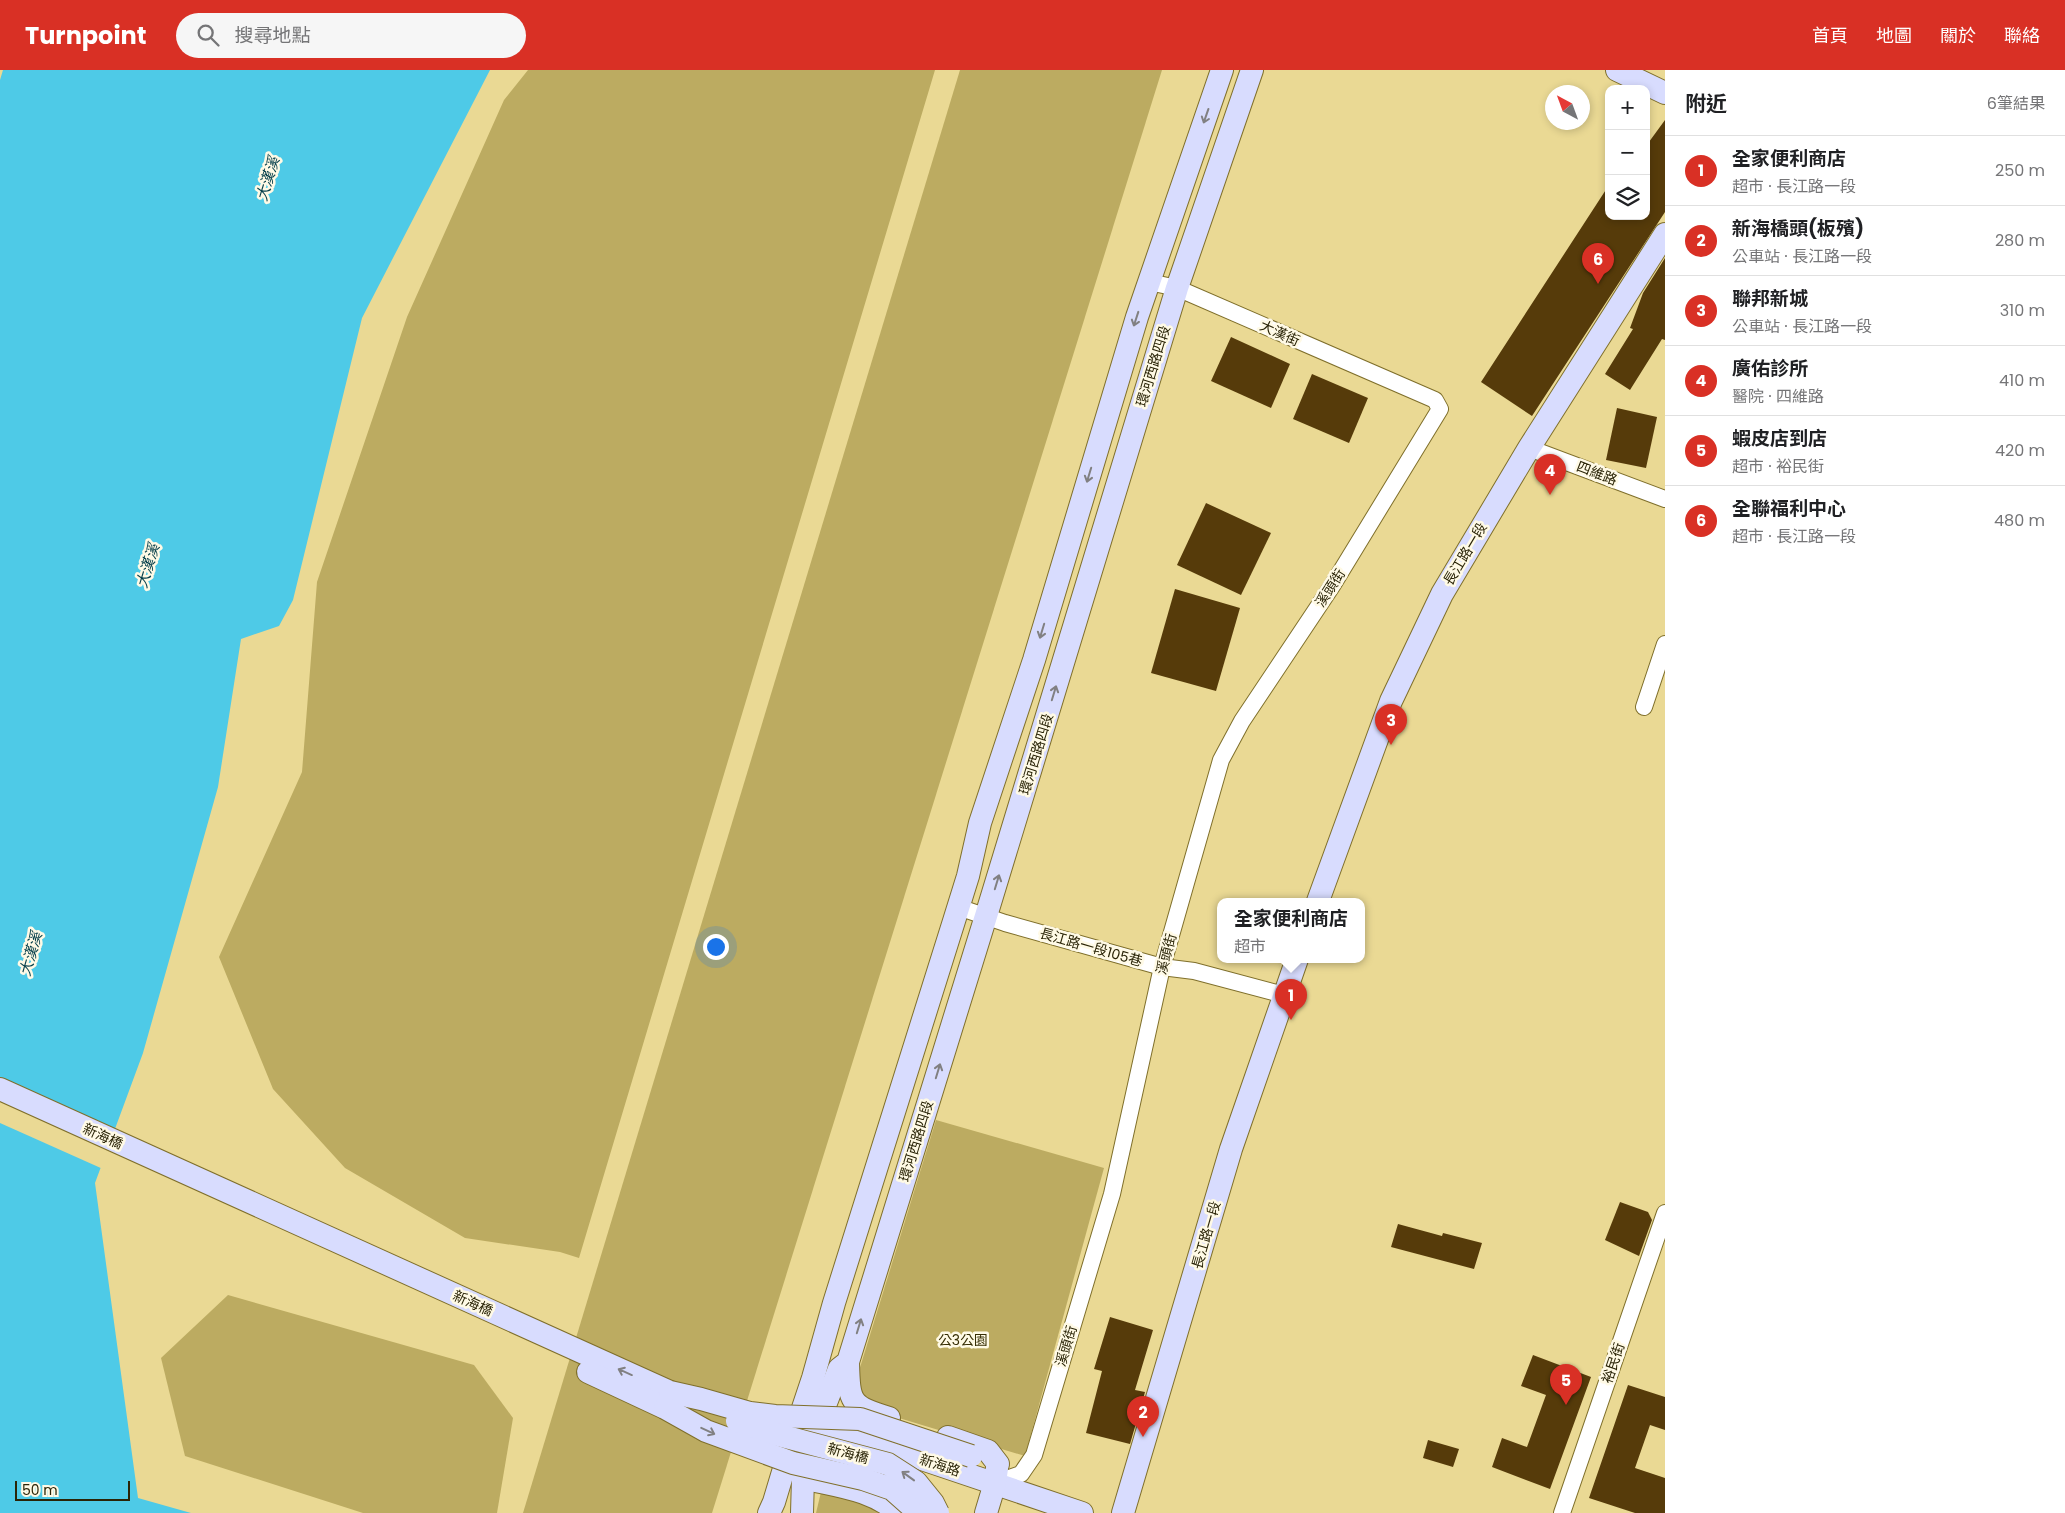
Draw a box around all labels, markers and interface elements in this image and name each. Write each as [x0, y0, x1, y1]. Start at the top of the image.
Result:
search box [176, 13, 526, 58]
text: Turnpoint [25, 19, 146, 52]
icon: search [194, 21, 222, 49]
text: 搜尋地點 [234, 22, 310, 49]
text: 首頁 [1812, 23, 1848, 48]
text: 地圖 [1876, 23, 1912, 48]
text: 關於 [1940, 23, 1976, 48]
text: 聯絡 [2004, 23, 2040, 48]
north arrow [1545, 85, 1590, 130]
map controls [1605, 85, 1650, 220]
button: + [1605, 85, 1650, 130]
text: 附近 [1685, 89, 1727, 118]
text: 6筆結果 [1987, 92, 2045, 115]
one-way arrow [1201, 108, 1210, 123]
button: − [1605, 130, 1650, 175]
text: 全家便利商店 [1732, 145, 1846, 172]
water label: 大漢溪 [251, 152, 285, 203]
text: 1 [1698, 159, 1704, 182]
text: 250 m [1995, 159, 2045, 182]
button: layers [1605, 175, 1650, 220]
text: 超市 · 長江路一段 [1732, 175, 1856, 198]
text: 新海橋頭(板殯) [1732, 215, 1864, 242]
text: 2 [1696, 229, 1706, 252]
text: 280 m [1995, 229, 2045, 252]
pin: 6 [1582, 243, 1614, 284]
text: 公車站 · 長江路一段 [1732, 245, 1872, 268]
text: 聯邦新城 [1732, 285, 1808, 312]
text: 3 [1696, 299, 1706, 322]
text: 310 m [2000, 299, 2045, 322]
one-way arrow [1131, 311, 1140, 327]
street label: 大漢街 [1257, 315, 1303, 351]
text: 公車站 · 長江路一段 [1732, 315, 1872, 338]
street label: 環河西路四段 [1131, 323, 1175, 409]
text: 廣佑診所 [1732, 355, 1808, 382]
text: 4 [1696, 369, 1706, 392]
text: 410 m [1999, 369, 2045, 392]
text: 醫院 · 四維路 [1732, 385, 1824, 408]
text: 蝦皮店到店 [1732, 425, 1827, 452]
text: 5 [1696, 439, 1706, 462]
text: 420 m [1995, 439, 2045, 462]
pin: 4 [1534, 454, 1566, 495]
text: 超市 · 裕民街 [1732, 455, 1824, 478]
street label: 四維路 [1574, 456, 1620, 490]
one-way arrow [1084, 467, 1094, 483]
text: 全聯福利中心 [1732, 495, 1846, 522]
text: 6 [1696, 509, 1706, 532]
text: 480 m [1994, 509, 2045, 532]
street label: 長江路一段 [1438, 519, 1492, 589]
text: 超市 · 長江路一段 [1732, 525, 1856, 548]
water label: 大漢溪 [131, 539, 165, 590]
street label: 溪頭街 [1310, 565, 1350, 611]
one-way arrow [1037, 622, 1047, 638]
one-way arrow [1050, 686, 1059, 701]
pin: 3 [1375, 704, 1407, 745]
street label: 環河西路四段 [1014, 711, 1058, 797]
one-way arrow [992, 874, 1002, 890]
popup [1217, 898, 1365, 963]
text: 全家便利商店 [1234, 905, 1348, 932]
street label: 長江路一段105巷 [1037, 923, 1145, 971]
water label: 大漢溪 [14, 927, 47, 978]
street label: 溪頭街 [1151, 931, 1181, 977]
your location [703, 934, 729, 960]
text: 超市 [1234, 935, 1266, 958]
pin: 1 [1275, 979, 1307, 1020]
one-way arrow [934, 1063, 944, 1079]
street label: 環河西路四段 [894, 1098, 938, 1184]
street label: 新海橋 [80, 1118, 126, 1154]
street label: 長江路一段 [1187, 1199, 1225, 1271]
street label: 新海橋 [450, 1285, 496, 1321]
one-way arrow [855, 1319, 864, 1334]
street label: 溪頭街 [1050, 1323, 1082, 1369]
park label: 公3公園 [938, 1330, 988, 1350]
street label: 裕民街 [1597, 1340, 1629, 1386]
pin: 5 [1550, 1364, 1582, 1405]
one-way arrow [618, 1367, 633, 1377]
pin: 2 [1127, 1396, 1159, 1437]
one-way arrow [700, 1427, 715, 1437]
street label: 新海橋 [825, 1438, 871, 1468]
street label: 新海路 [917, 1449, 963, 1481]
one-way arrow [901, 1471, 915, 1481]
scale bar [15, 1478, 130, 1501]
text: 50 m [22, 1480, 58, 1500]

